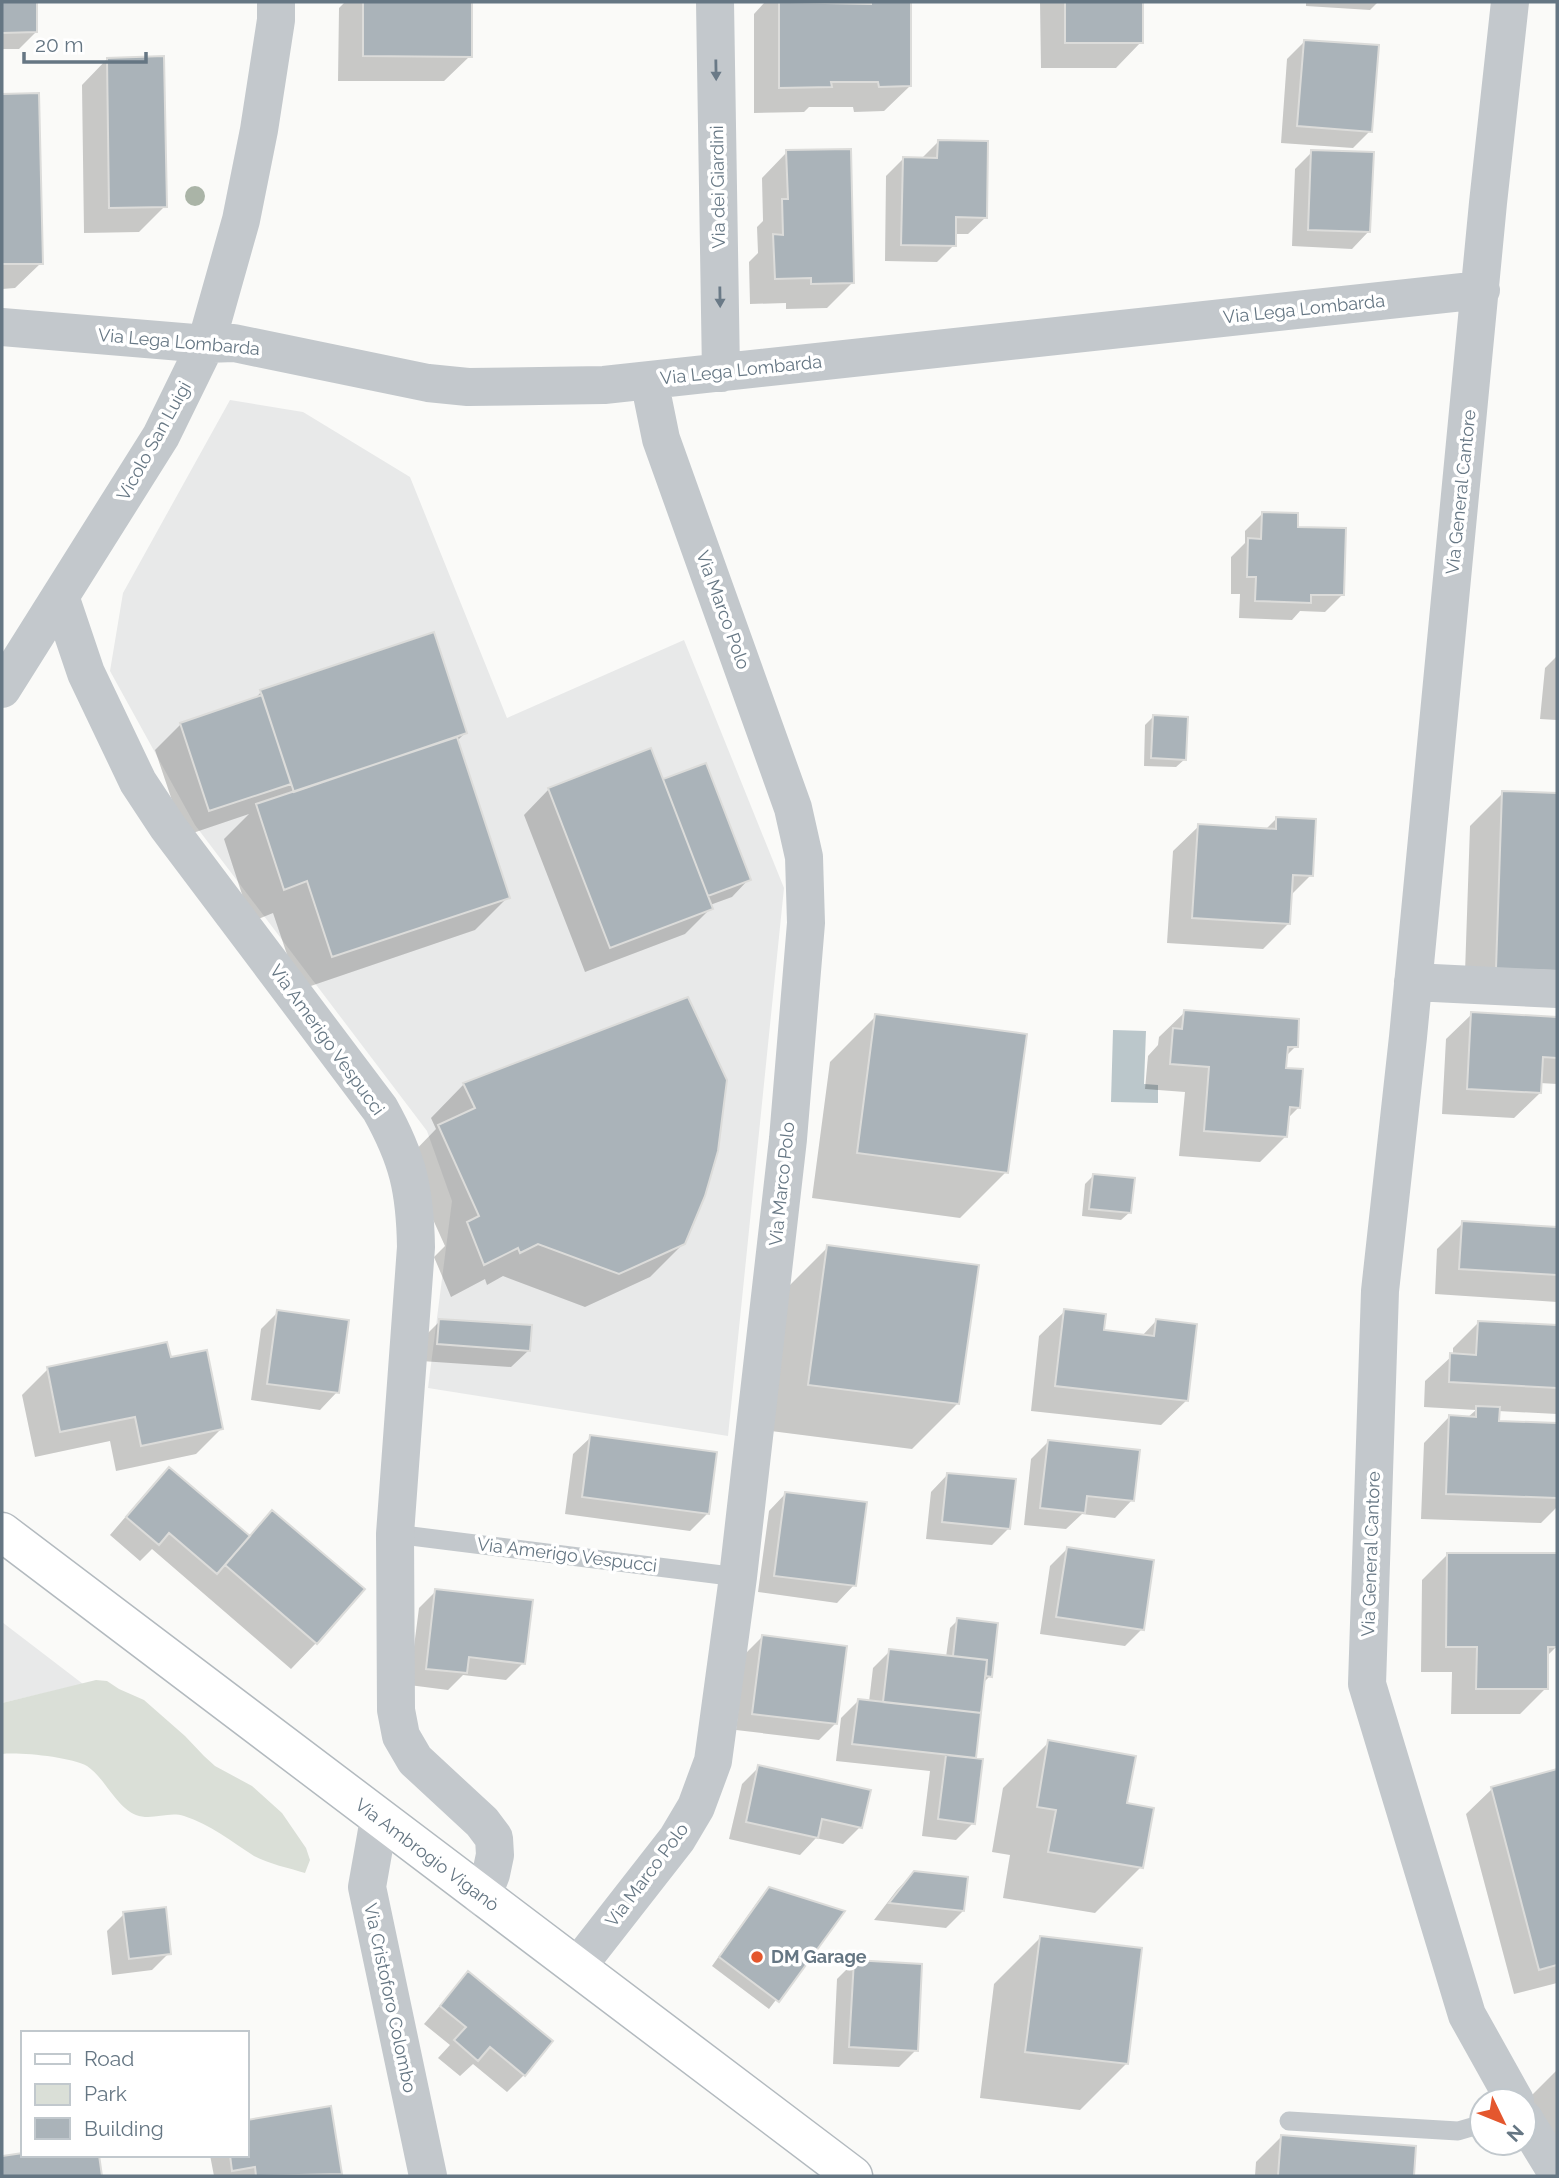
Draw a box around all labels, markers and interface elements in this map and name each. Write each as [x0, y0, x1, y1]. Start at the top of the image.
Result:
scale bar [24, 21, 147, 65]
text: 20 m [35, 32, 83, 57]
one-way arrow [710, 59, 722, 81]
street label: Via dei Giardini [706, 125, 729, 249]
one-way arrow [714, 287, 726, 309]
street label: Via Lega Lombarda [1222, 290, 1386, 327]
street label: Via Lega Lombarda [97, 324, 261, 359]
street label: Via Lega Lombarda [659, 351, 823, 388]
street label: Vicolo San Luigi [112, 378, 195, 504]
street label: Via General Cantore [1441, 408, 1480, 576]
street label: Via Marco Polo [692, 548, 755, 672]
street label: Via Amerigo Vespucci [266, 960, 389, 1119]
street label: Via Marco Polo [765, 1121, 798, 1247]
street label: Via General Cantore [1357, 1470, 1384, 1637]
street label: Via Amerigo Vespucci [476, 1533, 658, 1576]
street label: Via Ambrogio Viganò [351, 1794, 504, 1916]
street label: Via Marco Polo [601, 1818, 693, 1931]
street label: Via Cristoforo Colombo [360, 1901, 421, 2095]
place label: DM Garage [771, 1946, 867, 1967]
marker: DM Garage [749, 1949, 765, 1965]
legend [21, 2031, 248, 2157]
text: Road [84, 2046, 134, 2071]
text: Park [84, 2081, 127, 2106]
north arrow [1468, 2087, 1538, 2157]
text: Building [84, 2116, 164, 2141]
text: N [1502, 2121, 1528, 2146]

